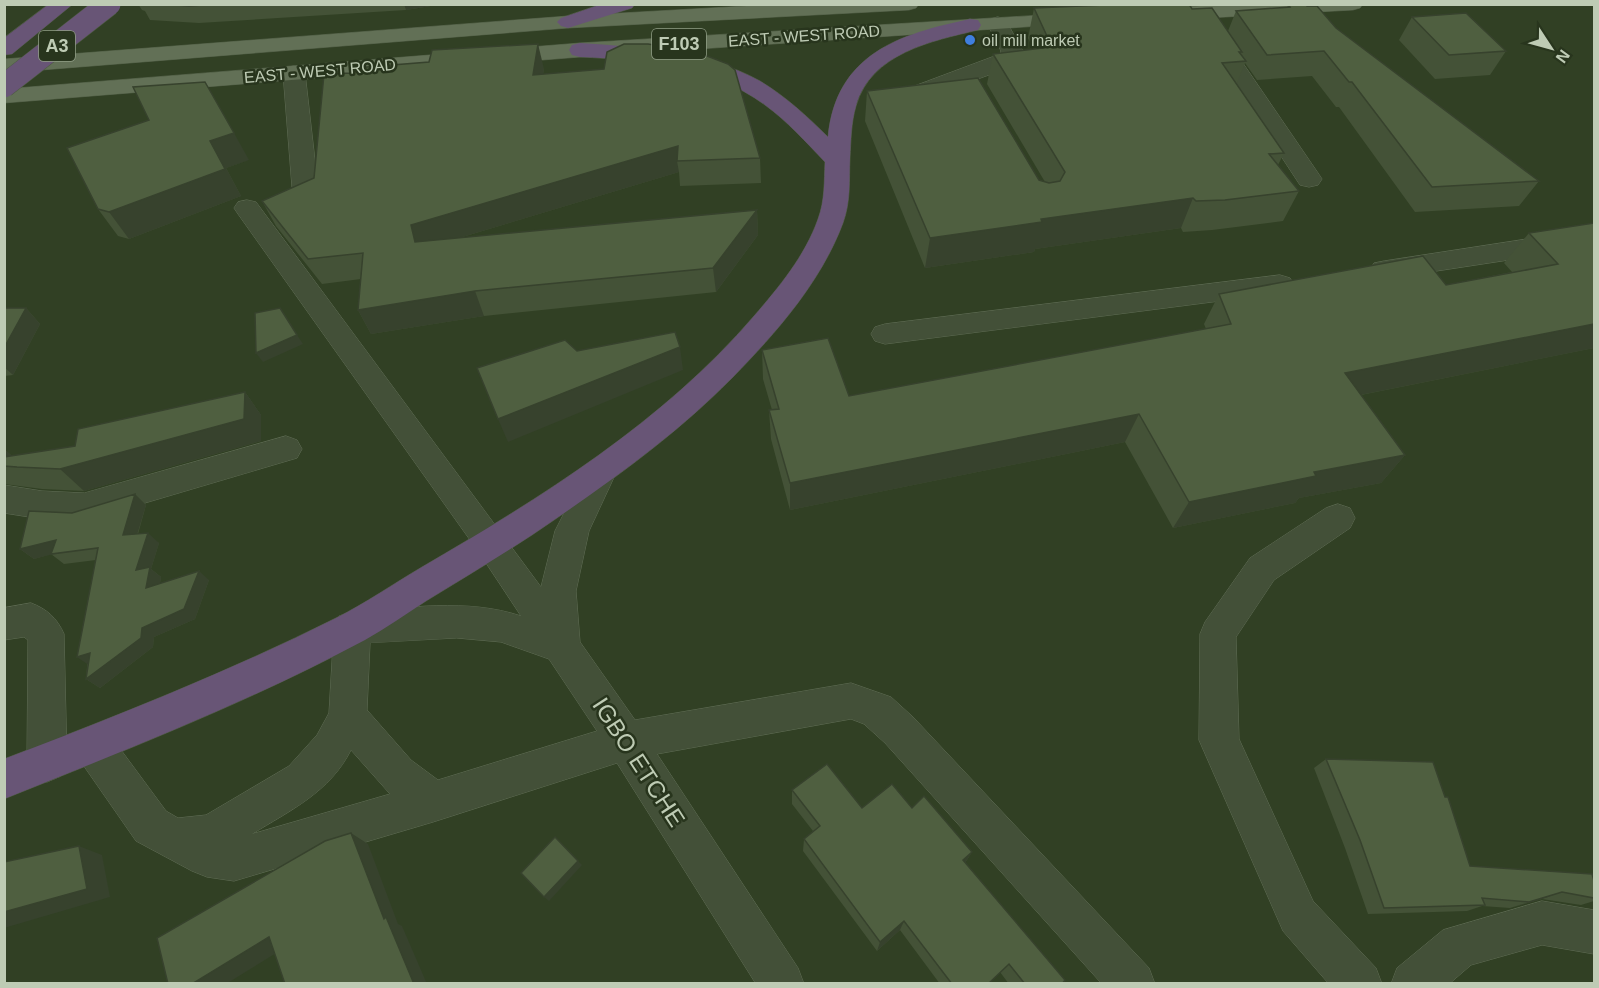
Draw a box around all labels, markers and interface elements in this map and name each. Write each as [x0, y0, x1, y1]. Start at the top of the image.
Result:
north arrow [1521, 18, 1581, 78]
street label: EAST - WEST ROAD [727, 22, 881, 50]
road number: F103 [652, 29, 706, 59]
road number: A3 [39, 31, 75, 61]
place label: oil mill market [982, 32, 1080, 49]
marker: oil mill market [963, 33, 977, 47]
text: N [1552, 47, 1573, 66]
street label: EAST - WEST ROAD [243, 56, 397, 86]
street label: IGBO ETCHE [587, 693, 691, 831]

